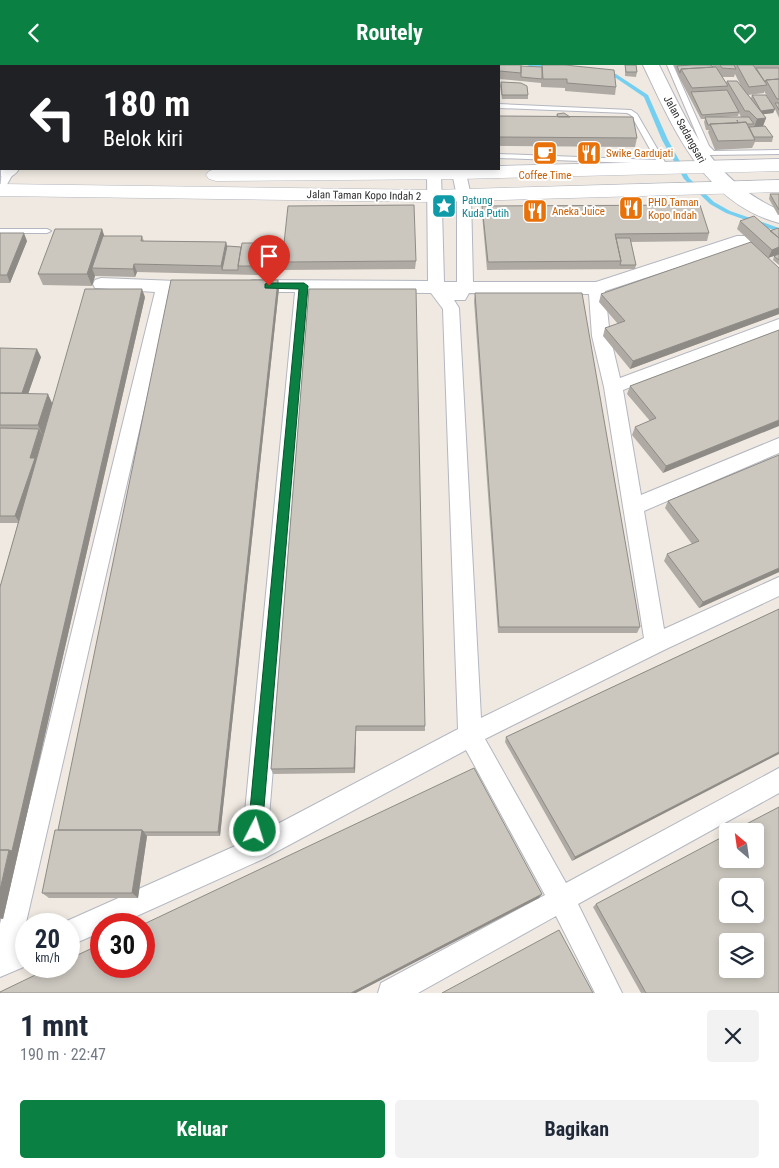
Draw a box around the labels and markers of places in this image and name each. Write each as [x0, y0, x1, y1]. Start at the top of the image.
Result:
cafe icon: Coffee Time [532, 140, 558, 166]
restaurant icon: Swike Gardujati [576, 140, 602, 166]
place label: Swike Gardujati [606, 147, 673, 160]
place label: Coffee Time [519, 169, 571, 182]
place icon: Patung Kuda Putih [431, 193, 457, 219]
place label: Patung Kuda Putih [462, 194, 509, 220]
restaurant icon: PHD Taman Kopo Indah [618, 195, 644, 221]
place label: PHD Taman Kopo Indah [648, 196, 699, 222]
restaurant icon: Aneka Juice [522, 198, 548, 224]
place label: Aneka Juice [552, 205, 605, 218]
pin [248, 235, 290, 286]

